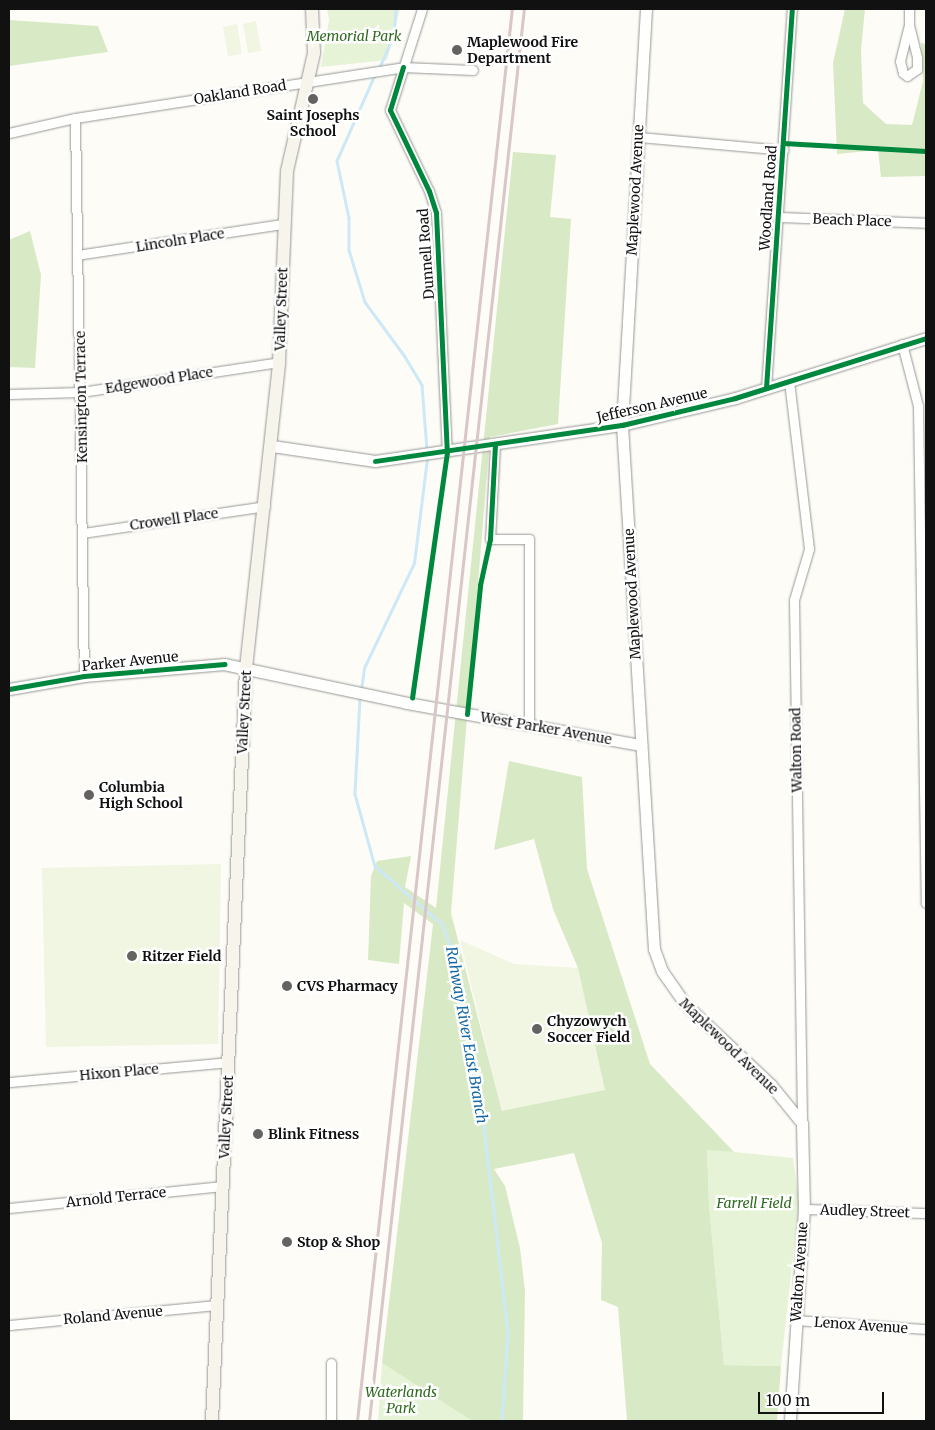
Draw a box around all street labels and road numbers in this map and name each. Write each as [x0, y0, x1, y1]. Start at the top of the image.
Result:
street label: Oakland Road [193, 76, 287, 108]
street label: Maplewood Avenue [623, 124, 647, 256]
street label: Woodland Road [756, 145, 780, 251]
street label: Dunnell Road [414, 208, 438, 300]
street label: Beach Place [812, 210, 892, 230]
street label: Lincoln Place [135, 225, 225, 255]
street label: Valley Street [271, 267, 291, 351]
street label: Kensington Terrace [71, 331, 91, 463]
street label: Edgewood Place [104, 363, 214, 397]
street label: Jefferson Avenue [595, 384, 709, 426]
street label: Crowell Place [129, 504, 219, 534]
street label: Maplewood Avenue [620, 528, 644, 660]
street label: Parker Avenue [81, 648, 179, 674]
street label: Valley Street [233, 670, 255, 754]
street label: Walton Road [787, 707, 805, 793]
street label: West Parker Avenue [479, 708, 613, 748]
street label: Maplewood Avenue [676, 994, 782, 1098]
street label: Hixon Place [79, 1060, 159, 1084]
street label: Valley Street [215, 1075, 237, 1159]
street label: Arnold Terrace [65, 1183, 167, 1211]
street label: Audley Street [820, 1201, 910, 1221]
street label: Walton Avenue [787, 1221, 811, 1323]
street label: Roland Avenue [63, 1302, 163, 1328]
street label: Lenox Avenue [813, 1313, 909, 1337]

